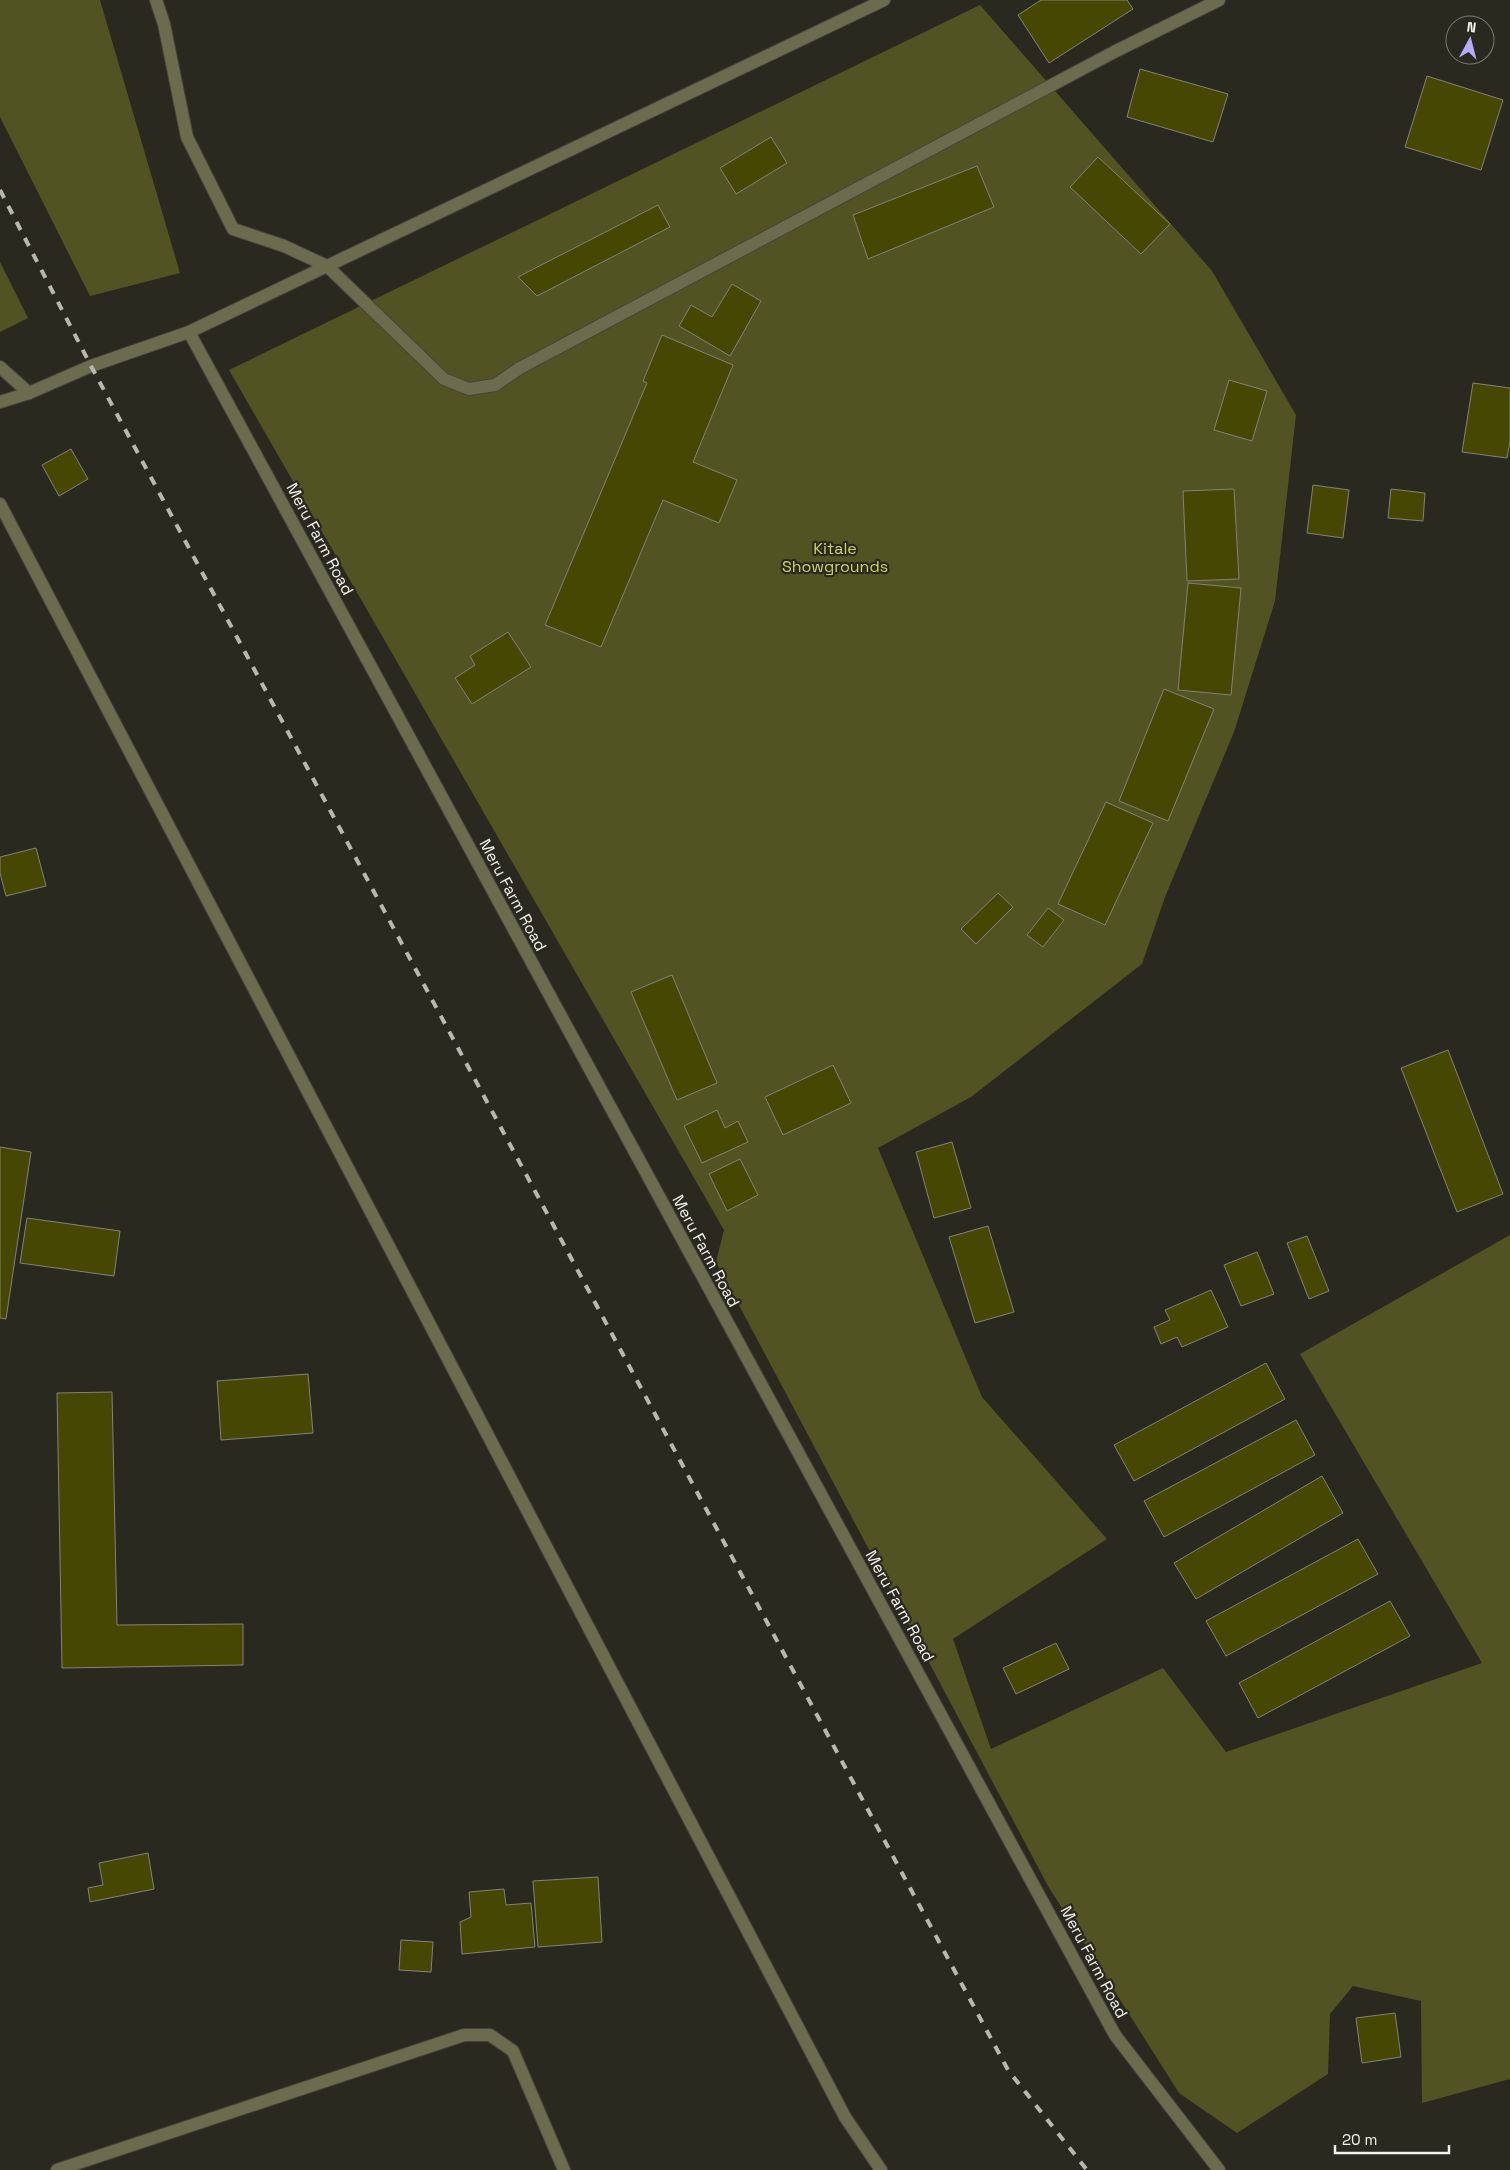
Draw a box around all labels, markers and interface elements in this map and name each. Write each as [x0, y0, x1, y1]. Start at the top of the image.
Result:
north arrow [1445, 15, 1495, 65]
text: N [1466, 18, 1477, 37]
street label: Meru Farm Road [282, 479, 358, 599]
park label: Kitale Showgrounds [782, 538, 888, 577]
street label: Meru Farm Road [475, 835, 551, 955]
street label: Meru Farm Road [668, 1191, 744, 1311]
street label: Meru Farm Road [861, 1547, 939, 1665]
street label: Meru Farm Road [1056, 1902, 1132, 2022]
scale bar [1335, 2122, 1449, 2154]
text: 20 m [1342, 2130, 1377, 2149]

